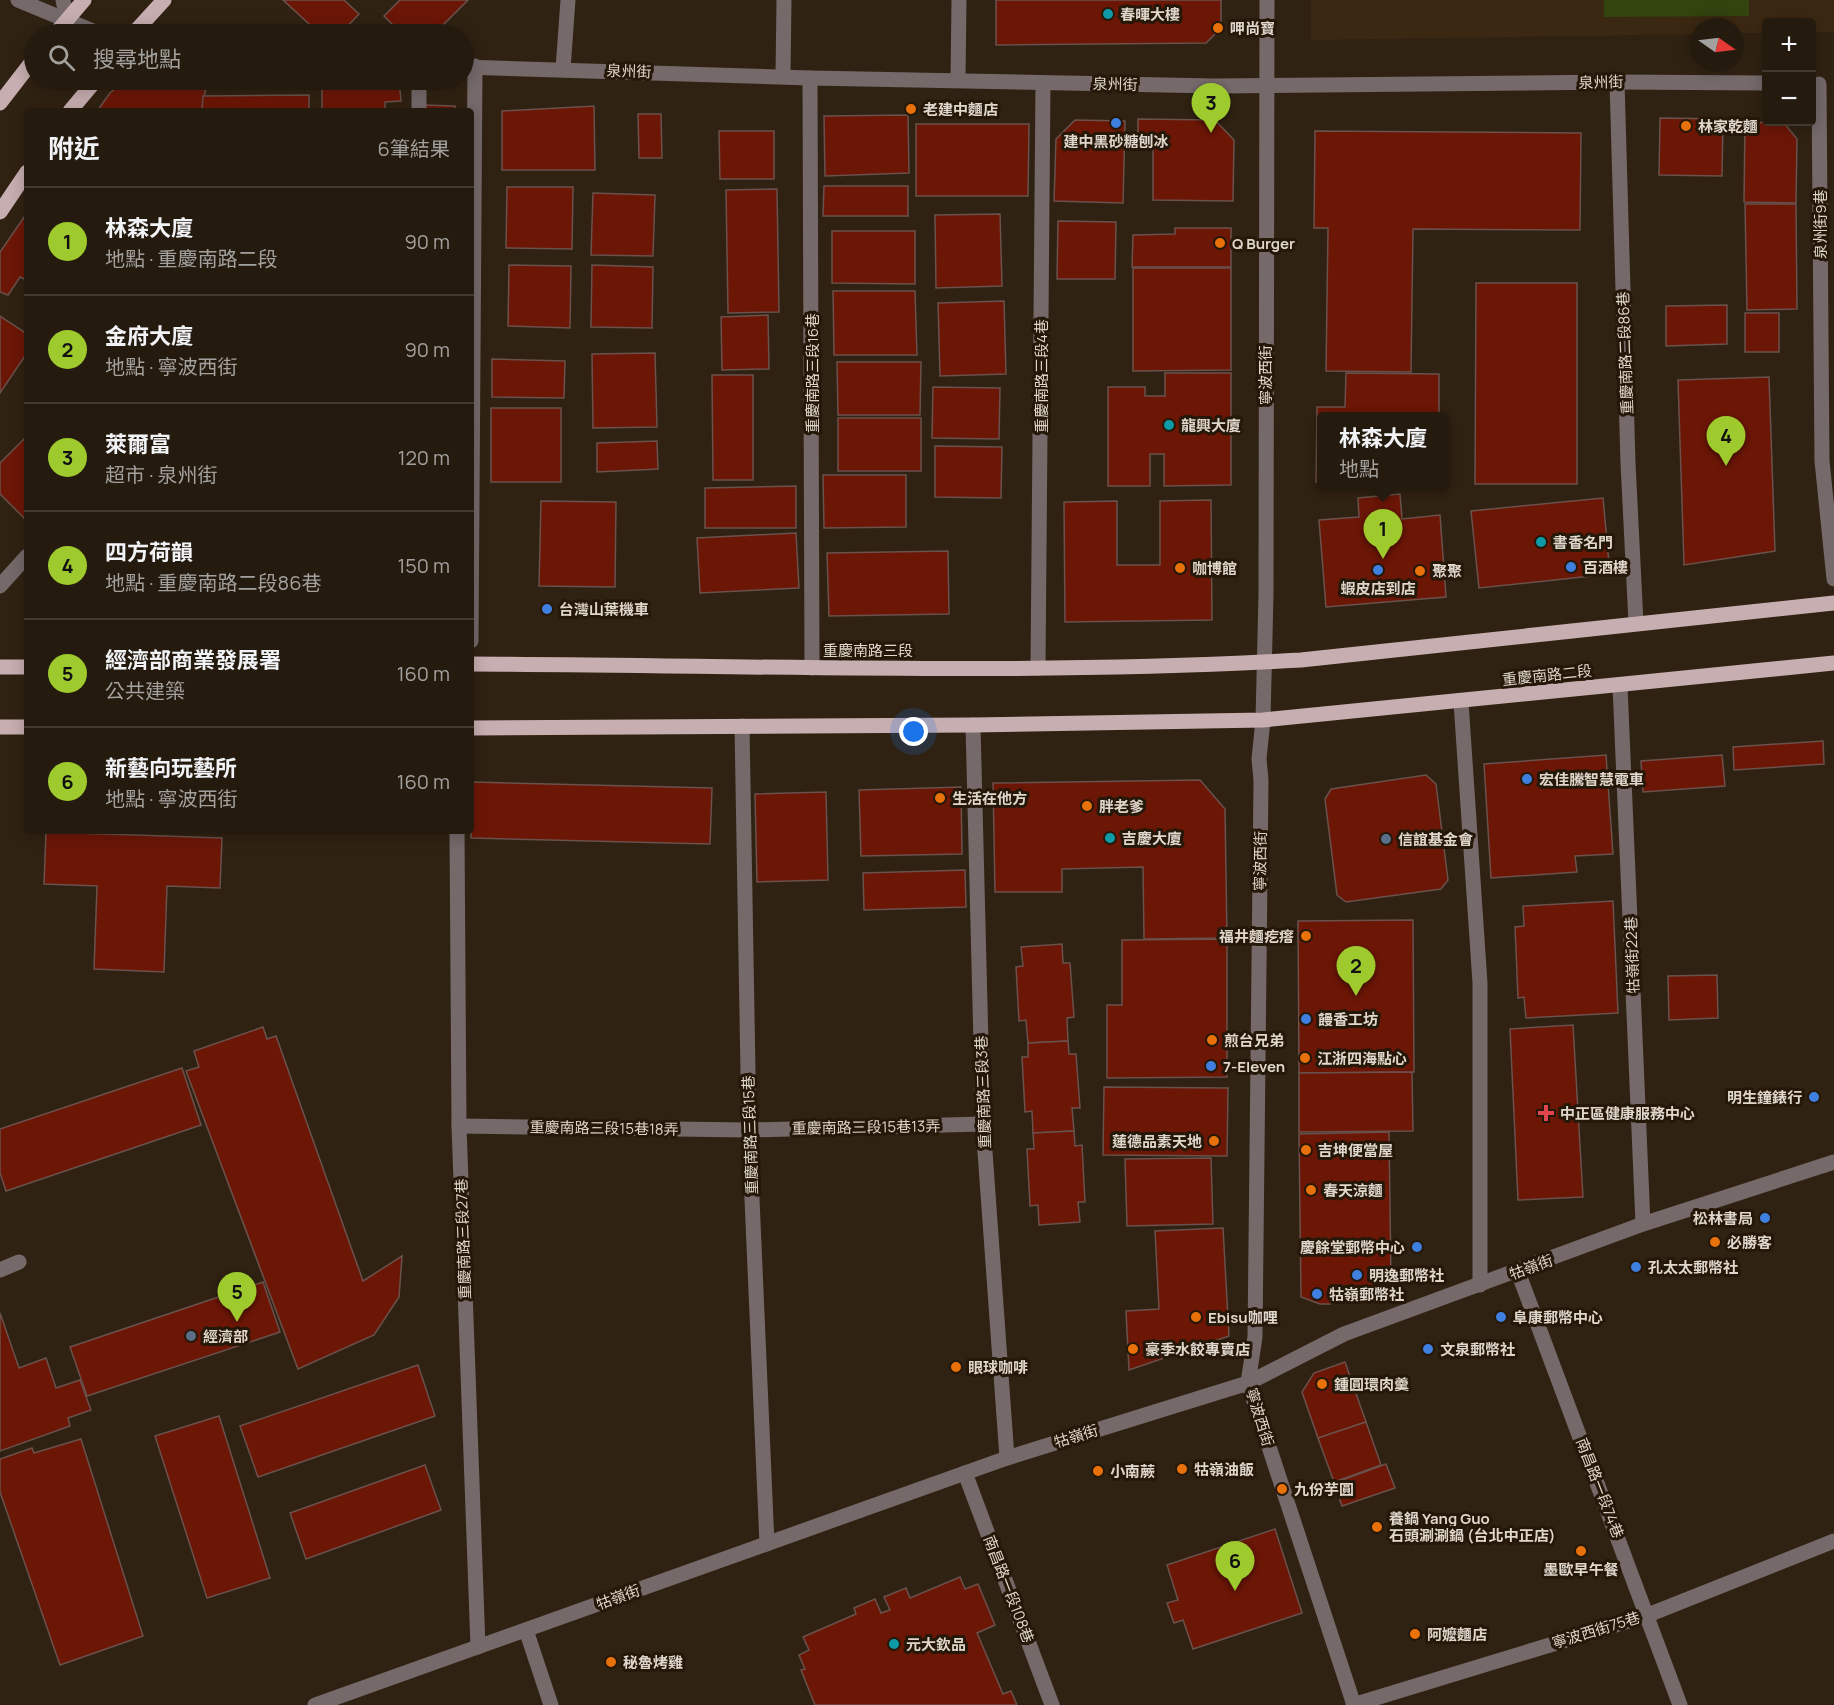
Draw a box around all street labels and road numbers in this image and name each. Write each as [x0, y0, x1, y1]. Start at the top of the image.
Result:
street label: 泉州街 [606, 60, 652, 82]
street label: 泉州街 [1578, 71, 1624, 93]
street label: 泉州街 [1092, 73, 1138, 95]
street label: 泉州街9巷 [1810, 189, 1831, 259]
street label: 重慶南路二段86巷 [1612, 291, 1638, 415]
street label: 重慶南路三段16巷 [802, 313, 823, 433]
street label: 重慶南路三段4巷 [1031, 319, 1052, 433]
street label: 寧波西街 [1255, 345, 1276, 405]
street label: 重慶南路三段 [823, 640, 913, 661]
street label: 重慶南路二段 [1501, 660, 1593, 690]
street label: 寧波西街 [1249, 831, 1271, 891]
street label: 牯嶺街22巷 [1620, 916, 1644, 994]
street label: 重慶南路三段3巷 [971, 1035, 995, 1149]
street label: 重慶南路三段15巷 [737, 1075, 763, 1195]
street label: 重慶南路三段15巷13弄 [791, 1115, 941, 1139]
street label: 重慶南路三段15巷18弄 [529, 1116, 679, 1140]
street label: 重慶南路三段27巷 [450, 1178, 476, 1300]
street label: 牯嶺街 [1506, 1249, 1556, 1285]
street label: 寧波西街 [1241, 1385, 1279, 1449]
street label: 牯嶺街 [1051, 1419, 1101, 1453]
street label: 南昌路一段74巷 [1571, 1435, 1629, 1541]
street label: 南昌路一段108巷 [979, 1532, 1039, 1646]
street label: 牯嶺街 [593, 1579, 643, 1615]
street label: 寧波西街75巷 [1549, 1607, 1643, 1653]

